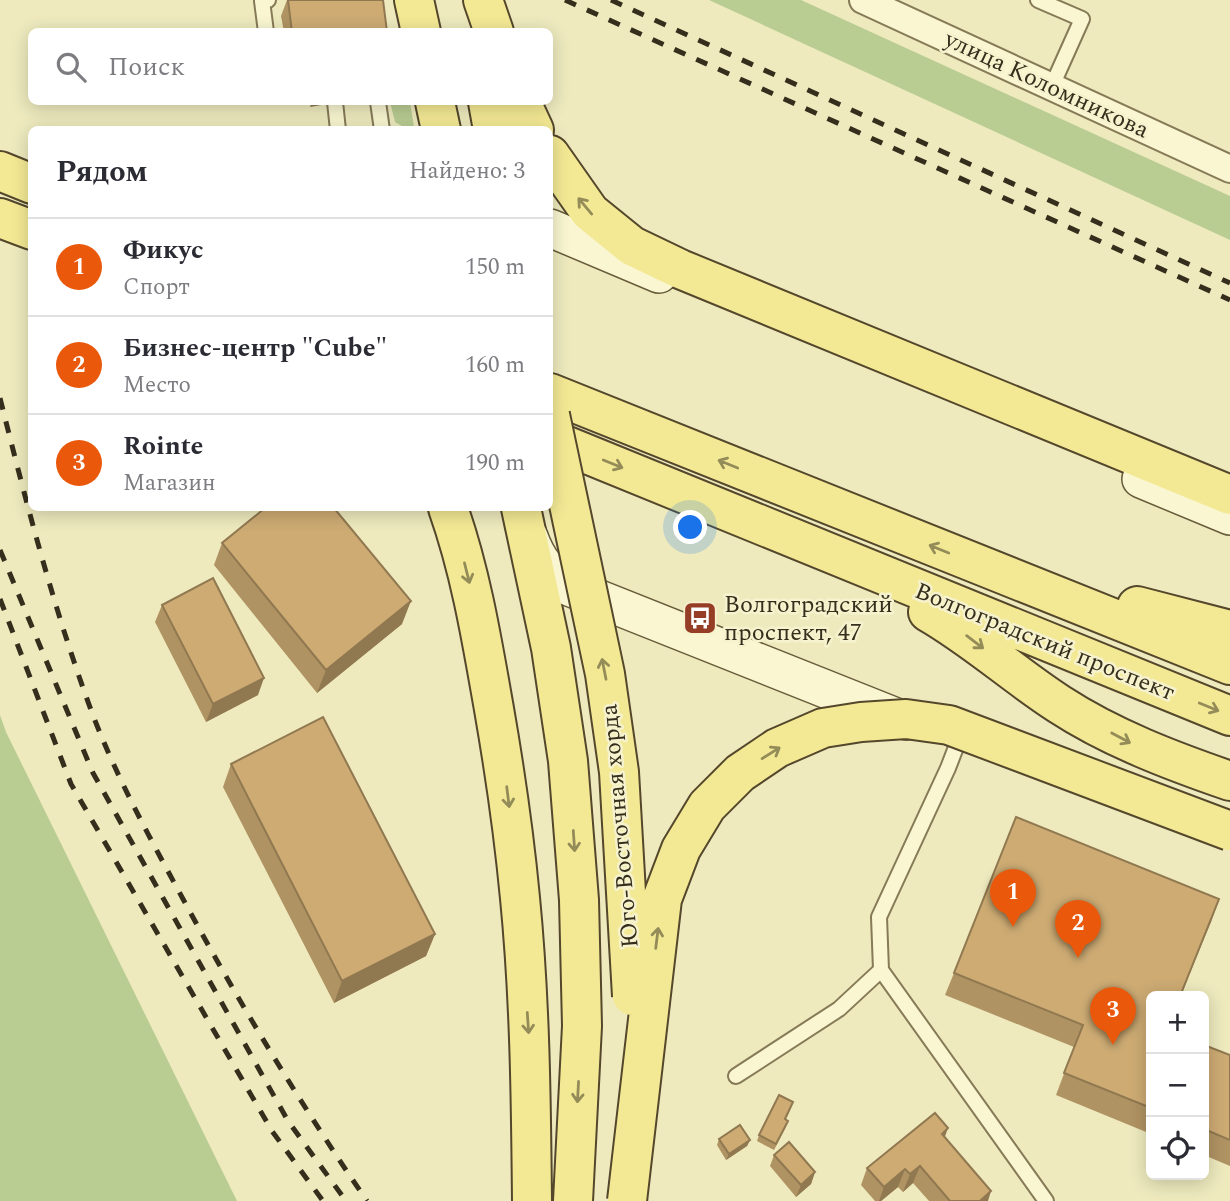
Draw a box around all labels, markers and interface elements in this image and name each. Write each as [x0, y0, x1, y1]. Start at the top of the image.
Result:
street label: улица Коломникова [937, 21, 1155, 148]
search box [28, 28, 553, 105]
text: Поиск [108, 47, 185, 87]
icon: search [52, 48, 90, 86]
text: Рядом [56, 149, 148, 195]
text: Найдено: 3 [409, 154, 525, 189]
one-way arrow [578, 197, 593, 215]
text: Фикус [123, 230, 204, 270]
text: 1 [73, 250, 85, 285]
text: 150 m [465, 250, 525, 285]
text: Спорт [123, 270, 190, 305]
text: Бизнес-центр "Cube" [123, 328, 387, 368]
text: 2 [73, 348, 85, 383]
text: 160 m [465, 348, 525, 383]
text: Место [123, 368, 191, 403]
text: Rointe [123, 426, 203, 466]
text: 3 [73, 446, 85, 481]
text: 190 m [465, 446, 525, 481]
one-way arrow [718, 457, 739, 470]
one-way arrow [601, 459, 623, 472]
text: Магазин [123, 466, 216, 501]
your location [673, 510, 707, 544]
one-way arrow [929, 541, 951, 554]
one-way arrow [461, 561, 474, 584]
street label: Волгоградский проспект [909, 573, 1180, 711]
place label: Волгоградский проспект, 47 [724, 587, 893, 651]
bus stop icon: Волгоградский проспект, 47 [681, 599, 719, 637]
one-way arrow [965, 635, 984, 650]
one-way arrow [596, 658, 610, 681]
street label: Юго-Восточная хорда [591, 702, 649, 949]
one-way arrow [1198, 702, 1219, 715]
one-way arrow [1110, 731, 1131, 745]
one-way arrow [761, 745, 780, 760]
one-way arrow [501, 785, 514, 807]
one-way arrow [568, 829, 581, 851]
pin: 1 [990, 869, 1036, 927]
pin: 2 [1055, 900, 1101, 958]
one-way arrow [651, 928, 664, 950]
pin: 3 [1090, 987, 1136, 1045]
map controls [1146, 991, 1209, 1180]
button: + [1146, 991, 1209, 1054]
one-way arrow [522, 1011, 535, 1034]
button: − [1146, 1054, 1209, 1117]
one-way arrow [572, 1081, 585, 1104]
button: locate [1146, 1117, 1209, 1180]

